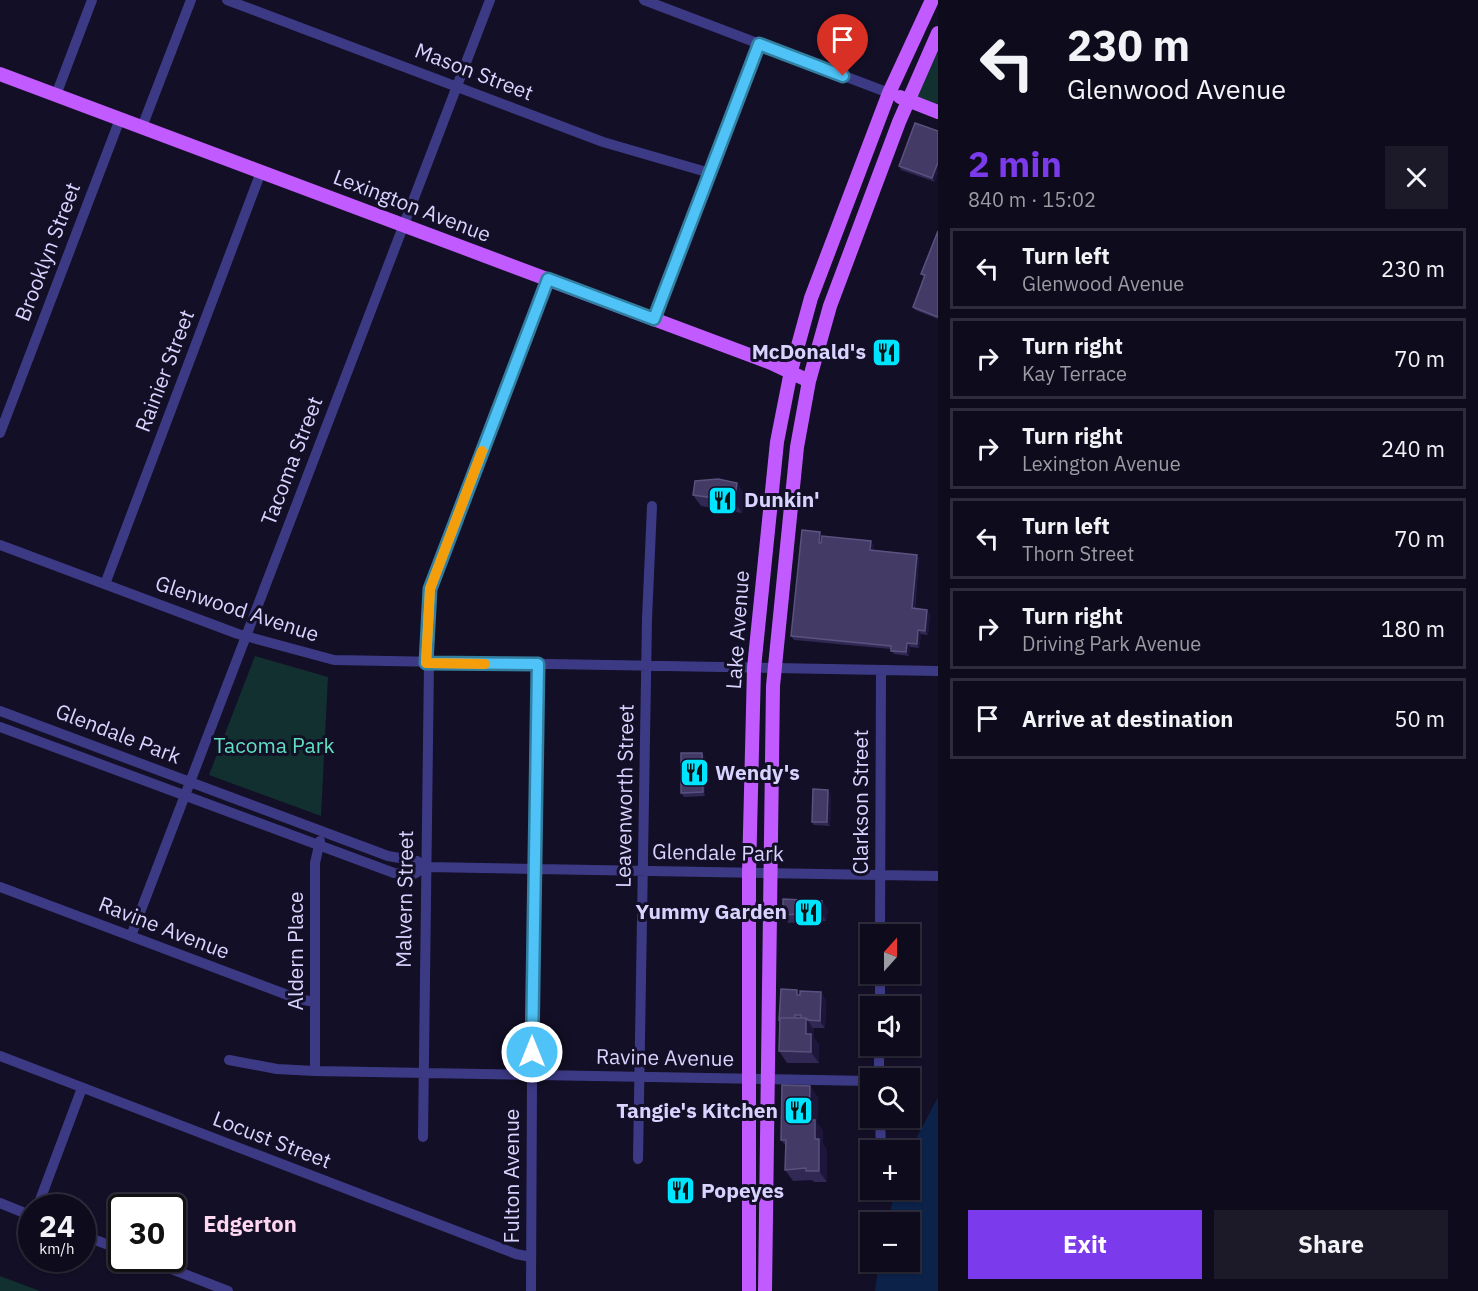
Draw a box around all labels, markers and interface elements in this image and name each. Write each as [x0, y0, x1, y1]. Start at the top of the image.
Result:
pin [817, 14, 868, 76]
text: 230 m [1067, 18, 1190, 73]
icon: arrive [826, 23, 859, 56]
icon: left [968, 24, 1046, 102]
street label: Mason Street [411, 36, 538, 106]
text: Glenwood Avenue [1067, 71, 1286, 106]
text: 2 min [968, 140, 1062, 187]
button: close [1385, 146, 1448, 209]
street label: Lexington Avenue [330, 162, 495, 248]
street label: Brooklyn Street [8, 178, 86, 325]
text: 840 m · 15:02 [968, 186, 1096, 213]
text: Turn left [1022, 241, 1110, 270]
icon: left [971, 252, 1004, 285]
text: 230 m [1381, 254, 1445, 283]
text: Glenwood Avenue [1022, 270, 1184, 297]
street label: Rainier Street [128, 306, 200, 436]
text: Turn right [1022, 331, 1123, 360]
restaurant icon: McDonald's [871, 336, 903, 368]
place label: McDonald's [752, 337, 866, 365]
icon: right [971, 342, 1004, 375]
text: 70 m [1394, 344, 1445, 373]
text: Kay Terrace [1022, 360, 1127, 387]
street label: Tacoma Street [254, 392, 329, 529]
text: Turn right [1022, 421, 1123, 450]
icon: right [971, 432, 1004, 465]
text: 240 m [1381, 434, 1445, 463]
text: Lexington Avenue [1022, 450, 1181, 477]
restaurant icon: Dunkin' [707, 484, 739, 516]
place label: Dunkin' [744, 485, 820, 513]
text: Turn left [1022, 511, 1110, 540]
icon: left [971, 522, 1004, 555]
text: 70 m [1394, 524, 1445, 553]
text: Thorn Street [1022, 540, 1134, 567]
street label: Glenwood Avenue [152, 568, 323, 648]
street label: Lake Avenue [719, 570, 755, 690]
text: Turn right [1022, 601, 1123, 630]
icon: right [971, 612, 1004, 645]
text: 180 m [1381, 614, 1445, 643]
text: Driving Park Avenue [1022, 630, 1201, 657]
street label: Glendale Park [52, 696, 185, 770]
icon: arrive [971, 702, 1004, 735]
street label: Leavenworth Street [608, 704, 640, 888]
text: Arrive at destination [1022, 704, 1233, 733]
text: 50 m [1394, 704, 1445, 733]
street label: Clarkson Street [846, 729, 874, 875]
park label: Tacoma Park [214, 731, 334, 759]
restaurant icon: Wendy's [678, 757, 710, 789]
place label: Wendy's [715, 758, 800, 786]
street label: Malvern Street [389, 830, 419, 968]
street label: Glendale Park [652, 837, 784, 867]
street label: Ravine Avenue [95, 889, 234, 965]
street label: Aldern Place [281, 891, 309, 1011]
restaurant icon: Yummy Garden [792, 896, 824, 928]
place label: Yummy Garden [636, 897, 787, 925]
north arrow [860, 924, 920, 984]
map controls [860, 924, 920, 1272]
button: sound [860, 996, 920, 1056]
position arrow [500, 1020, 564, 1084]
street label: Ravine Avenue [596, 1042, 734, 1072]
button: search [860, 1068, 920, 1128]
restaurant icon: Tangie's Kitchen [783, 1095, 815, 1127]
place label: Tangie's Kitchen [616, 1096, 778, 1124]
street label: Locust Street [209, 1104, 336, 1174]
street label: Fulton Avenue [497, 1109, 525, 1243]
button: + [860, 1140, 920, 1200]
restaurant icon: Popeyes [664, 1175, 696, 1207]
place label: Popeyes [701, 1176, 784, 1204]
speed limit sign: 30 [108, 1194, 186, 1272]
text: 24 [39, 1206, 75, 1245]
district label: Edgerton [203, 1209, 297, 1238]
button: Exit [968, 1210, 1202, 1279]
button: Share [1214, 1210, 1448, 1279]
button: − [860, 1212, 920, 1272]
text: km/h [39, 1239, 75, 1258]

